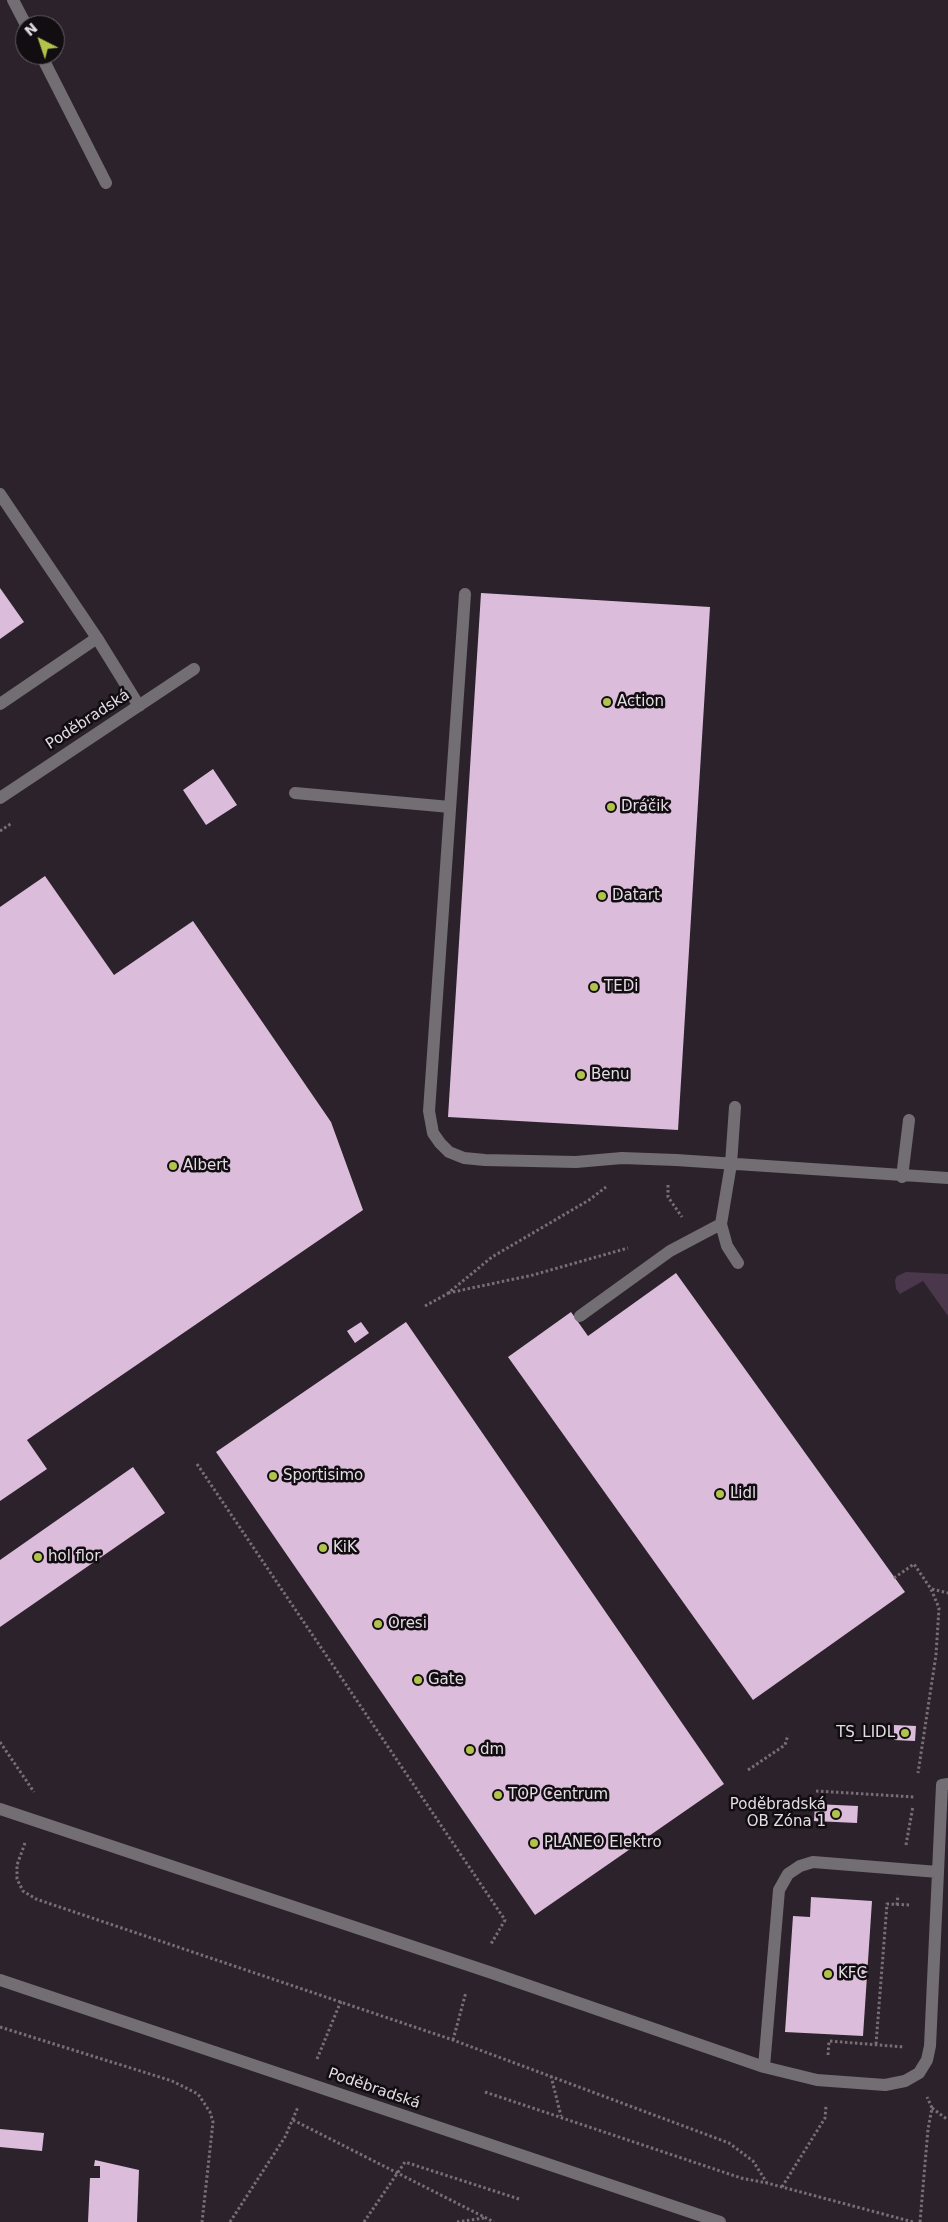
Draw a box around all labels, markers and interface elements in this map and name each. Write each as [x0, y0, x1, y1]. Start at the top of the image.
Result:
north arrow [15, 15, 65, 65]
text: N [21, 20, 40, 39]
street label: Poděbradská [43, 686, 133, 754]
place label: Action [617, 693, 664, 711]
marker: Action [601, 696, 613, 708]
place label: Dráčik [621, 798, 669, 816]
marker: Dráčik [605, 801, 617, 813]
place label: Datart [612, 887, 660, 905]
marker: Datart [596, 890, 608, 902]
place label: TEDi [604, 978, 638, 996]
marker: TEDi [588, 981, 600, 993]
place label: Benu [591, 1066, 630, 1084]
marker: Benu [575, 1069, 587, 1081]
place label: Albert [183, 1157, 228, 1175]
marker: Albert [167, 1160, 179, 1172]
place label: Sportisimo [283, 1467, 363, 1485]
marker: Sportisimo [267, 1470, 279, 1482]
place label: Lidl [730, 1485, 756, 1503]
marker: Lidl [714, 1488, 726, 1500]
place label: KiK [333, 1539, 357, 1557]
marker: KiK [317, 1542, 329, 1554]
place label: hol flor [48, 1548, 100, 1566]
marker: hol flor [32, 1551, 44, 1563]
place label: Oresi [388, 1615, 427, 1633]
marker: Oresi [372, 1618, 384, 1630]
place label: Gate [428, 1671, 464, 1689]
marker: Gate [412, 1674, 424, 1686]
place label: TS_LIDL [836, 1724, 895, 1742]
marker: TS_LIDL [899, 1727, 911, 1739]
place label: dm [480, 1741, 504, 1759]
marker: dm [464, 1744, 476, 1756]
place label: TOP Centrum [508, 1786, 608, 1804]
marker: TOP Centrum [492, 1789, 504, 1801]
place label: Poděbradská OB Zóna 1 [730, 1796, 826, 1831]
marker: Poděbradská OB Zóna 1 [830, 1808, 842, 1820]
place label: PLANEO Elektro [544, 1834, 662, 1852]
marker: PLANEO Elektro [528, 1837, 540, 1849]
place label: KFC [838, 1965, 867, 1983]
marker: KFC [822, 1968, 834, 1980]
street label: Poděbradská [326, 2065, 422, 2113]

